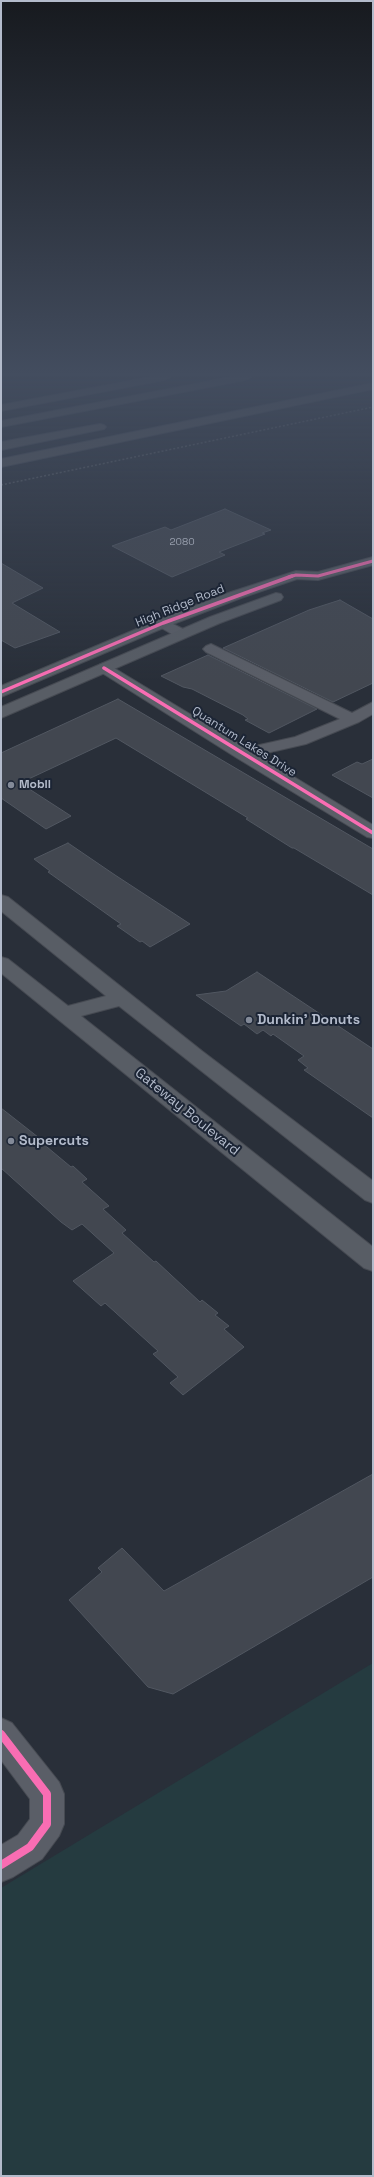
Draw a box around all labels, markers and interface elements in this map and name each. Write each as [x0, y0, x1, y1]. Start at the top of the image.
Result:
house number: 2080 [169, 536, 195, 548]
street label: High Ridge Road [133, 582, 227, 630]
street label: Quantum Lakes Drive [189, 704, 299, 780]
place label: Mobil [19, 778, 51, 792]
marker: Mobil [6, 780, 16, 790]
place label: Dunkin' Donuts [257, 1012, 360, 1028]
marker: Dunkin' Donuts [244, 1015, 254, 1025]
street label: Gateway Boulevard [131, 1065, 243, 1159]
place label: Supercuts [19, 1133, 89, 1149]
marker: Supercuts [6, 1136, 16, 1146]

